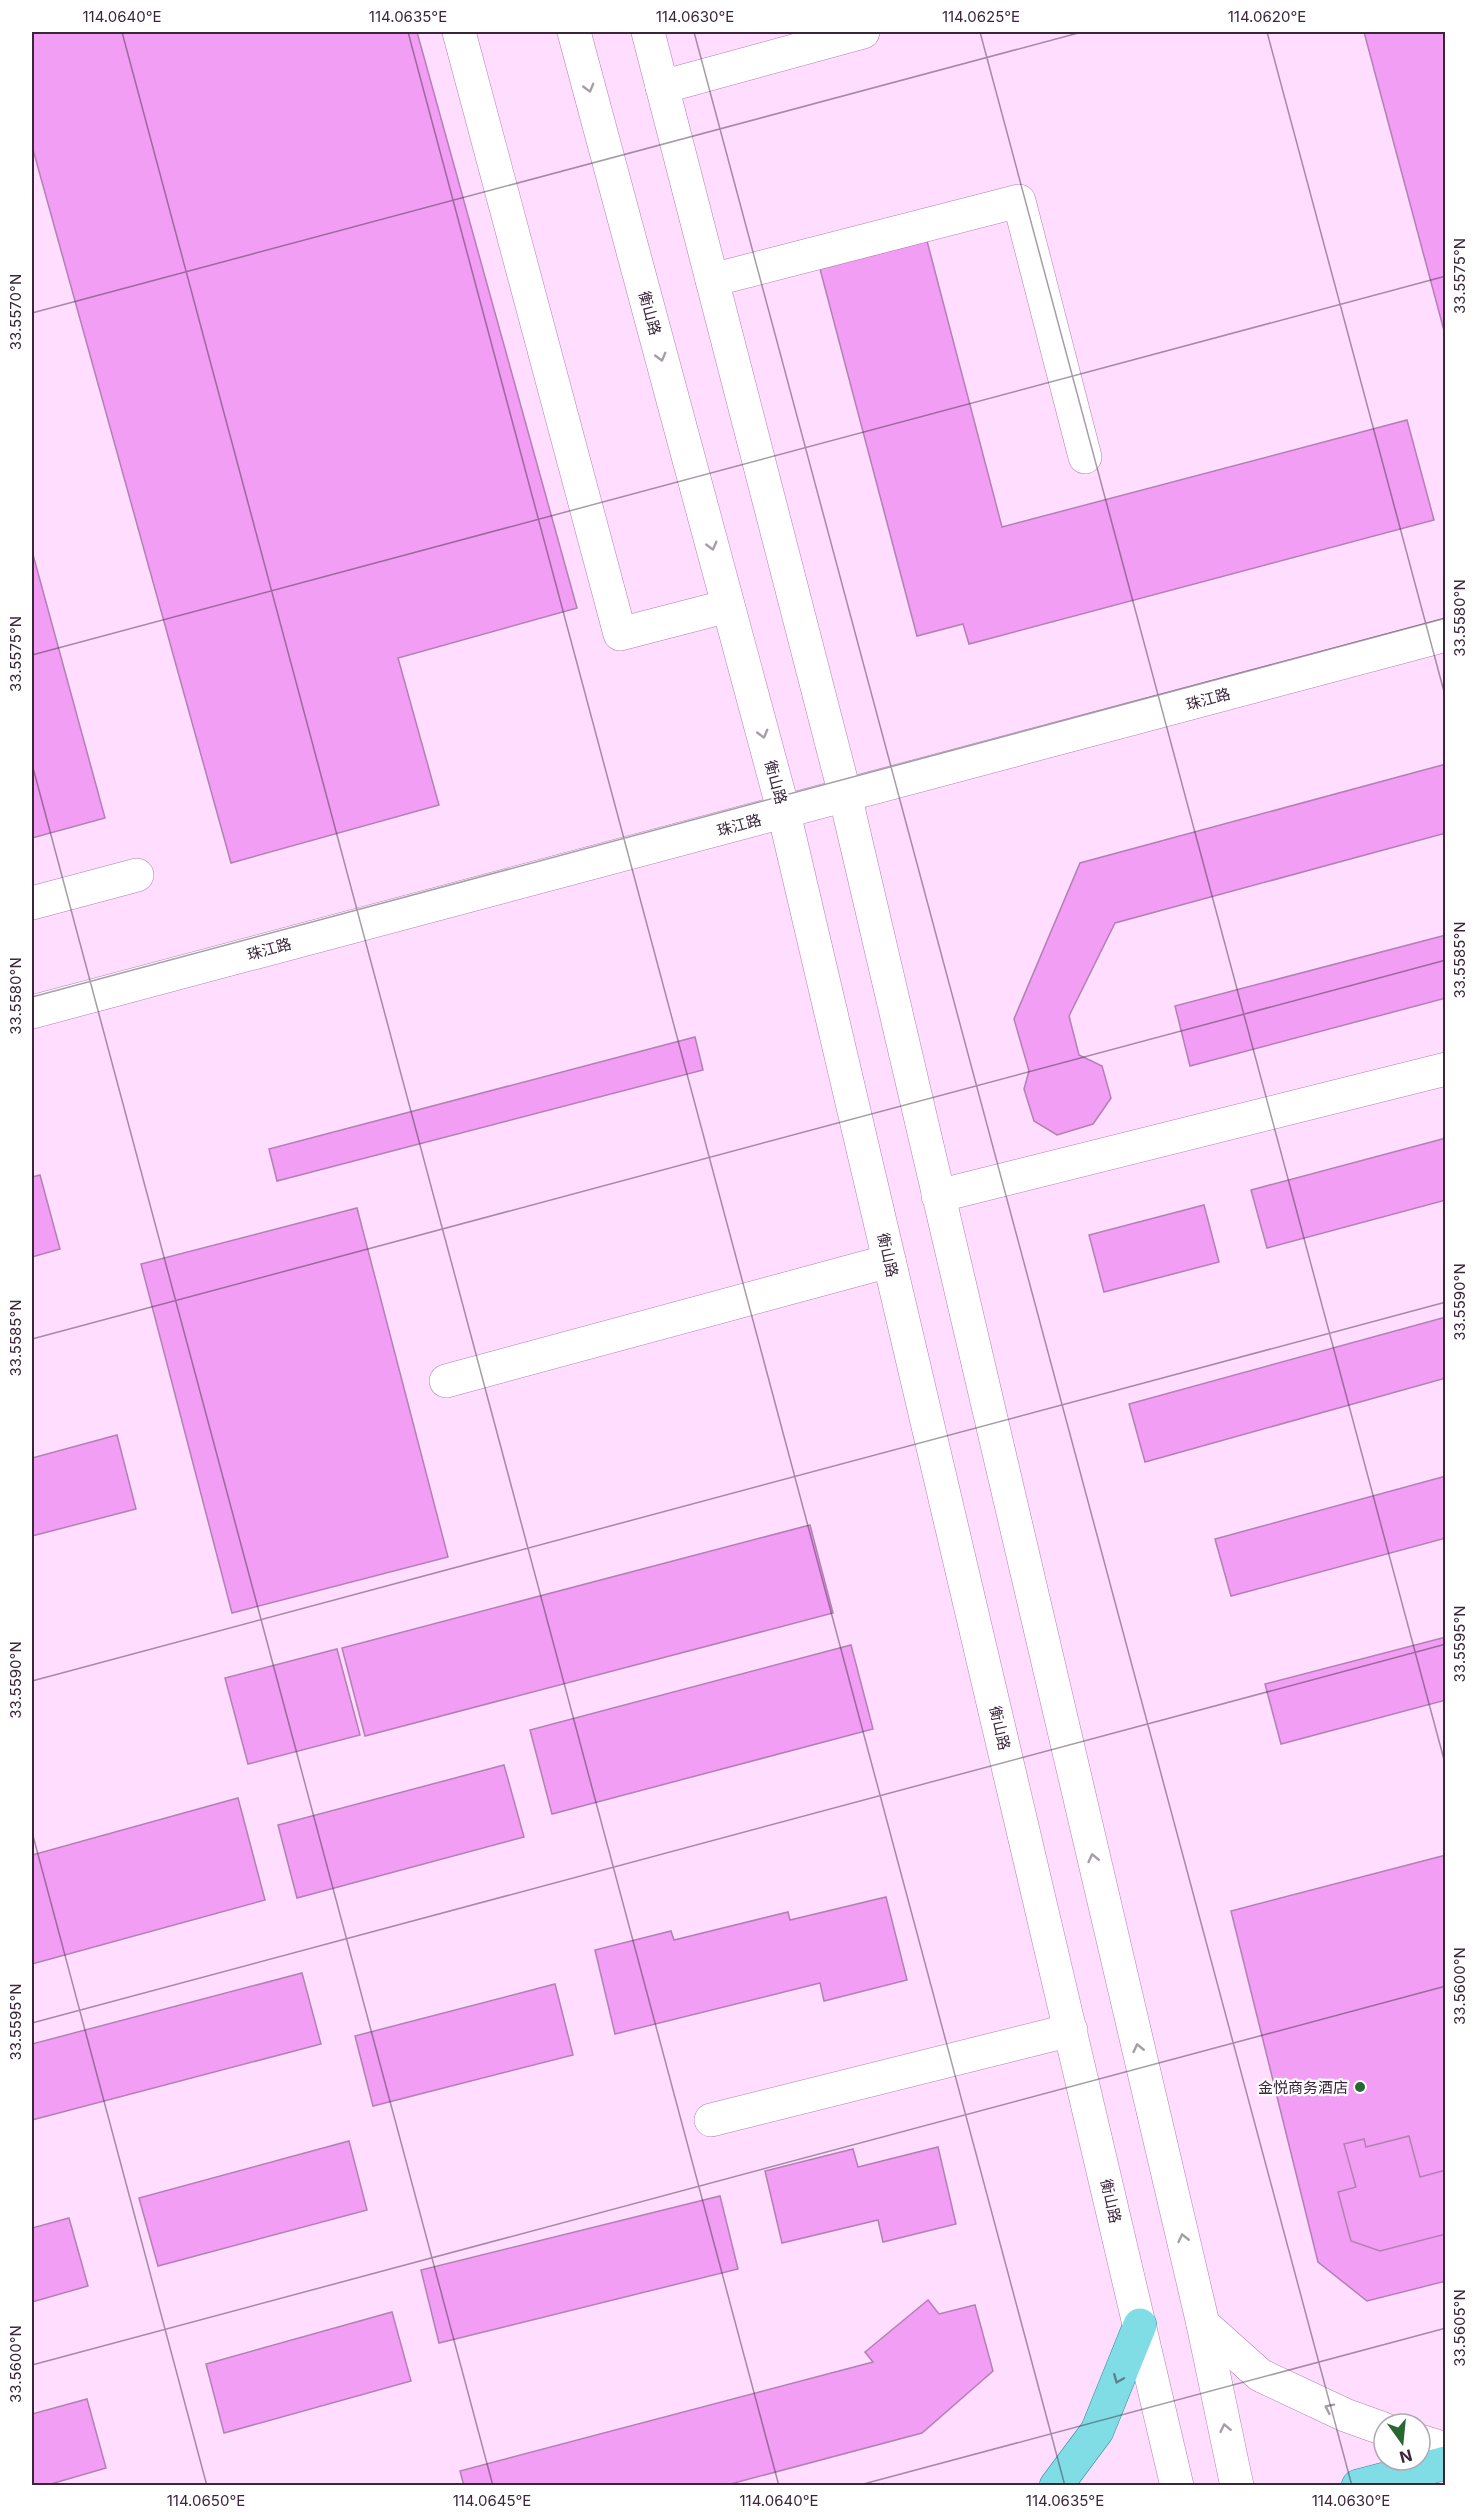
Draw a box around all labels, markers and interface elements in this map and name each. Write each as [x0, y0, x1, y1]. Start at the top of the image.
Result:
text: 114.0640°E [82, 7, 162, 26]
text: 114.0635°E [369, 7, 447, 26]
text: 114.0630°E [656, 7, 734, 26]
text: 114.0625°E [942, 7, 1020, 26]
text: 114.0620°E [1228, 7, 1306, 26]
one-way arrow [582, 82, 594, 93]
text: 33.5575°N [1450, 238, 1469, 314]
text: 33.5570°N [6, 274, 25, 350]
street label: 衡山路 [635, 289, 665, 337]
one-way arrow [654, 352, 667, 362]
one-way arrow [705, 540, 717, 551]
text: 33.5580°N [1450, 579, 1469, 657]
text: 33.5575°N [6, 616, 25, 692]
street label: 珠江路 [1184, 684, 1232, 714]
one-way arrow [755, 729, 768, 739]
street label: 衡山路 [761, 758, 791, 806]
street label: 珠江路 [715, 810, 763, 840]
text: 33.5585°N [1450, 921, 1469, 999]
street label: 珠江路 [245, 934, 293, 964]
text: 33.5580°N [6, 957, 25, 1035]
street label: 衡山路 [874, 1231, 902, 1279]
text: 33.5590°N [1450, 1263, 1469, 1341]
text: 33.5585°N [6, 1299, 25, 1377]
text: 33.5595°N [1450, 1605, 1469, 1683]
text: 33.5590°N [6, 1641, 25, 1719]
street label: 衡山路 [986, 1704, 1014, 1752]
one-way arrow [1088, 1854, 1101, 1864]
text: 33.5600°N [1450, 1947, 1469, 2025]
text: 33.5595°N [6, 1983, 25, 2061]
one-way arrow [1133, 2043, 1146, 2053]
place label: 金悦商务酒店 [1258, 2078, 1348, 2097]
marker: 金悦商务酒店 [1353, 2080, 1367, 2094]
street label: 衡山路 [1097, 2177, 1125, 2225]
one-way arrow [1177, 2233, 1190, 2243]
text: 33.5605°N [1450, 2289, 1469, 2367]
text: 33.5600°N [6, 2325, 25, 2403]
one-way arrow [1113, 2372, 1125, 2383]
one-way arrow [1325, 2403, 1336, 2415]
north arrow [1372, 2412, 1432, 2472]
one-way arrow [1219, 2424, 1232, 2434]
text: N [1397, 2445, 1414, 2468]
text: 114.0650°E [167, 2491, 245, 2510]
text: 114.0645°E [453, 2491, 531, 2510]
text: 114.0640°E [739, 2491, 819, 2510]
text: 114.0635°E [1026, 2491, 1104, 2510]
text: 114.0630°E [1312, 2491, 1390, 2510]

